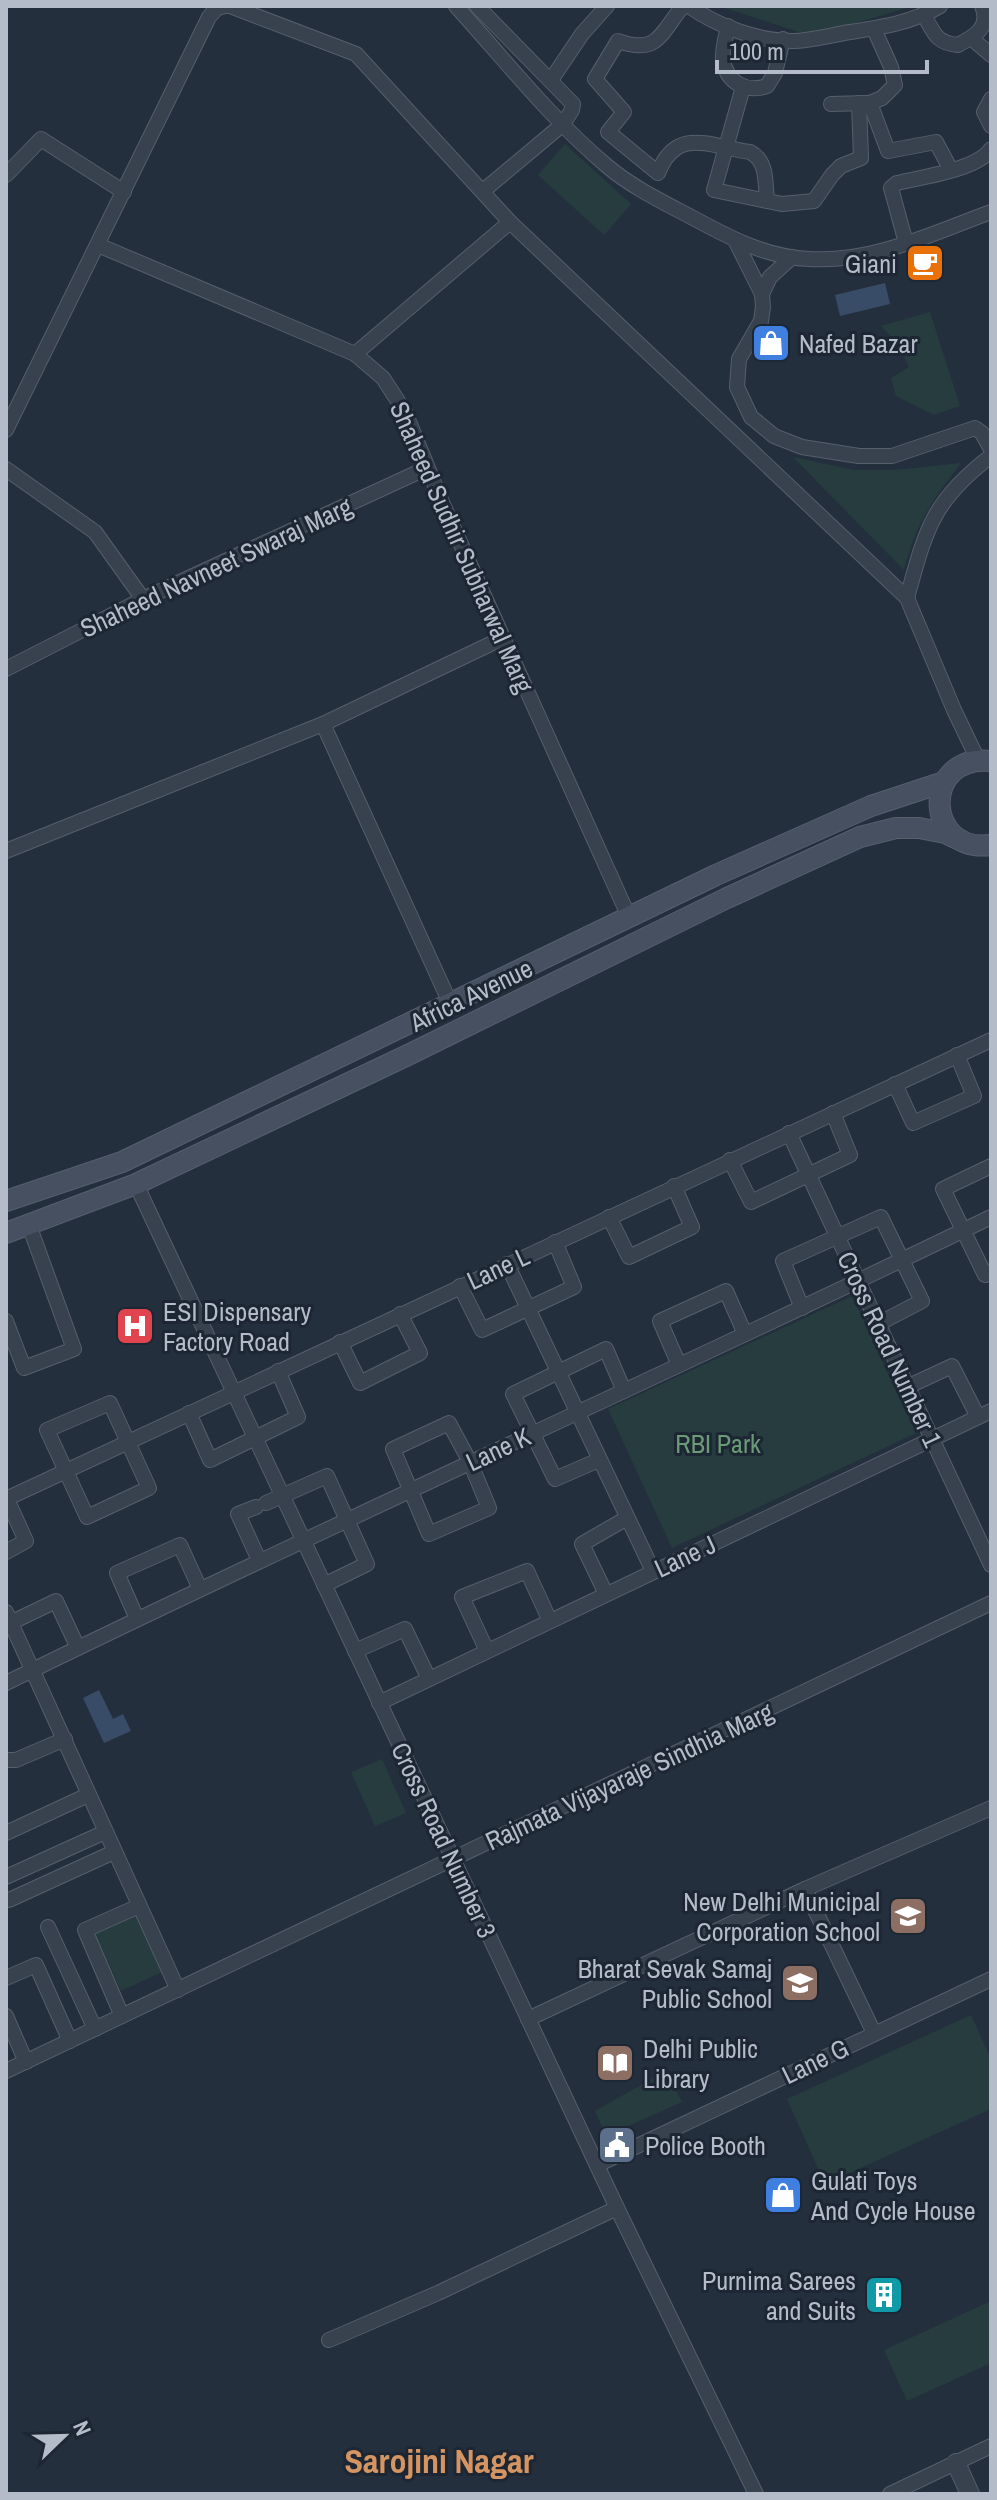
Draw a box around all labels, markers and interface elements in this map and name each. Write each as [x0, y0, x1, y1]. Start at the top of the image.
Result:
scale bar [717, 24, 927, 74]
text: 100 m [729, 35, 784, 67]
cafe icon: Giani [904, 242, 946, 284]
place label: Giani [845, 246, 897, 281]
shop icon: Nafed Bazar [750, 322, 792, 364]
place label: Nafed Bazar [799, 326, 918, 361]
street label: Shaheed Sudhir Subharwal Marg [382, 396, 542, 698]
street label: Shaheed Navneet Swaraj Marg [74, 488, 358, 645]
street label: Africa Avenue [403, 950, 538, 1040]
street label: Lane L [461, 1238, 535, 1298]
street label: Cross Road Number 1 [829, 1245, 951, 1453]
place label: ESI Dispensary Factory Road [163, 1294, 311, 1359]
hospital icon: ESI Dispensary Factory Road [114, 1305, 156, 1347]
street label: Lane K [460, 1419, 536, 1479]
park label: RBI Park [675, 1426, 761, 1461]
street label: Lane J [649, 1527, 721, 1585]
street label: Rajmata Vijayaraje Sindhia Marg [479, 1694, 779, 1858]
street label: Cross Road Number 3 [383, 1736, 505, 1944]
place label: New Delhi Municipal Corporation School [683, 1884, 880, 1949]
school or university icon: New Delhi Municipal Corporation School [887, 1895, 929, 1937]
place label: Bharat Sevak Samaj Public School [578, 1951, 772, 2016]
school or university icon: Bharat Sevak Samaj Public School [779, 1962, 821, 2004]
street label: Lane G [776, 2030, 854, 2092]
place label: Delhi Public Library [643, 2031, 758, 2096]
library icon: Delhi Public Library [594, 2042, 636, 2084]
public building icon: Police Booth [596, 2124, 638, 2166]
place label: Police Booth [645, 2128, 766, 2163]
place label: Gulati Toys And Cycle House [810, 2163, 976, 2228]
shop icon: Gulati Toys And Cycle House [762, 2174, 804, 2216]
place label: Purnima Sarees and Suits [702, 2263, 856, 2328]
building icon: Purnima Sarees and Suits [863, 2274, 905, 2316]
north arrow [24, 2396, 104, 2476]
text: N [66, 2416, 99, 2440]
district label: Sarojini Nagar [344, 2438, 534, 2484]

